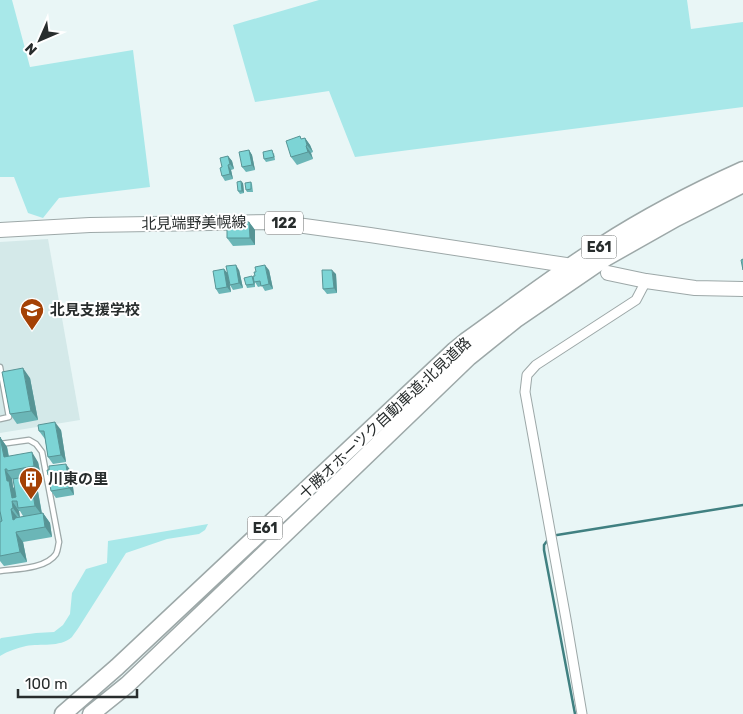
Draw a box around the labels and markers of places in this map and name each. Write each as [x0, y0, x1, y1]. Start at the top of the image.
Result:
school or university icon: 北見支援学校 [19, 297, 45, 331]
place label: 北見支援学校 [50, 301, 140, 319]
building icon: 川東の里 [18, 466, 44, 500]
place label: 川東の里 [48, 470, 108, 488]

